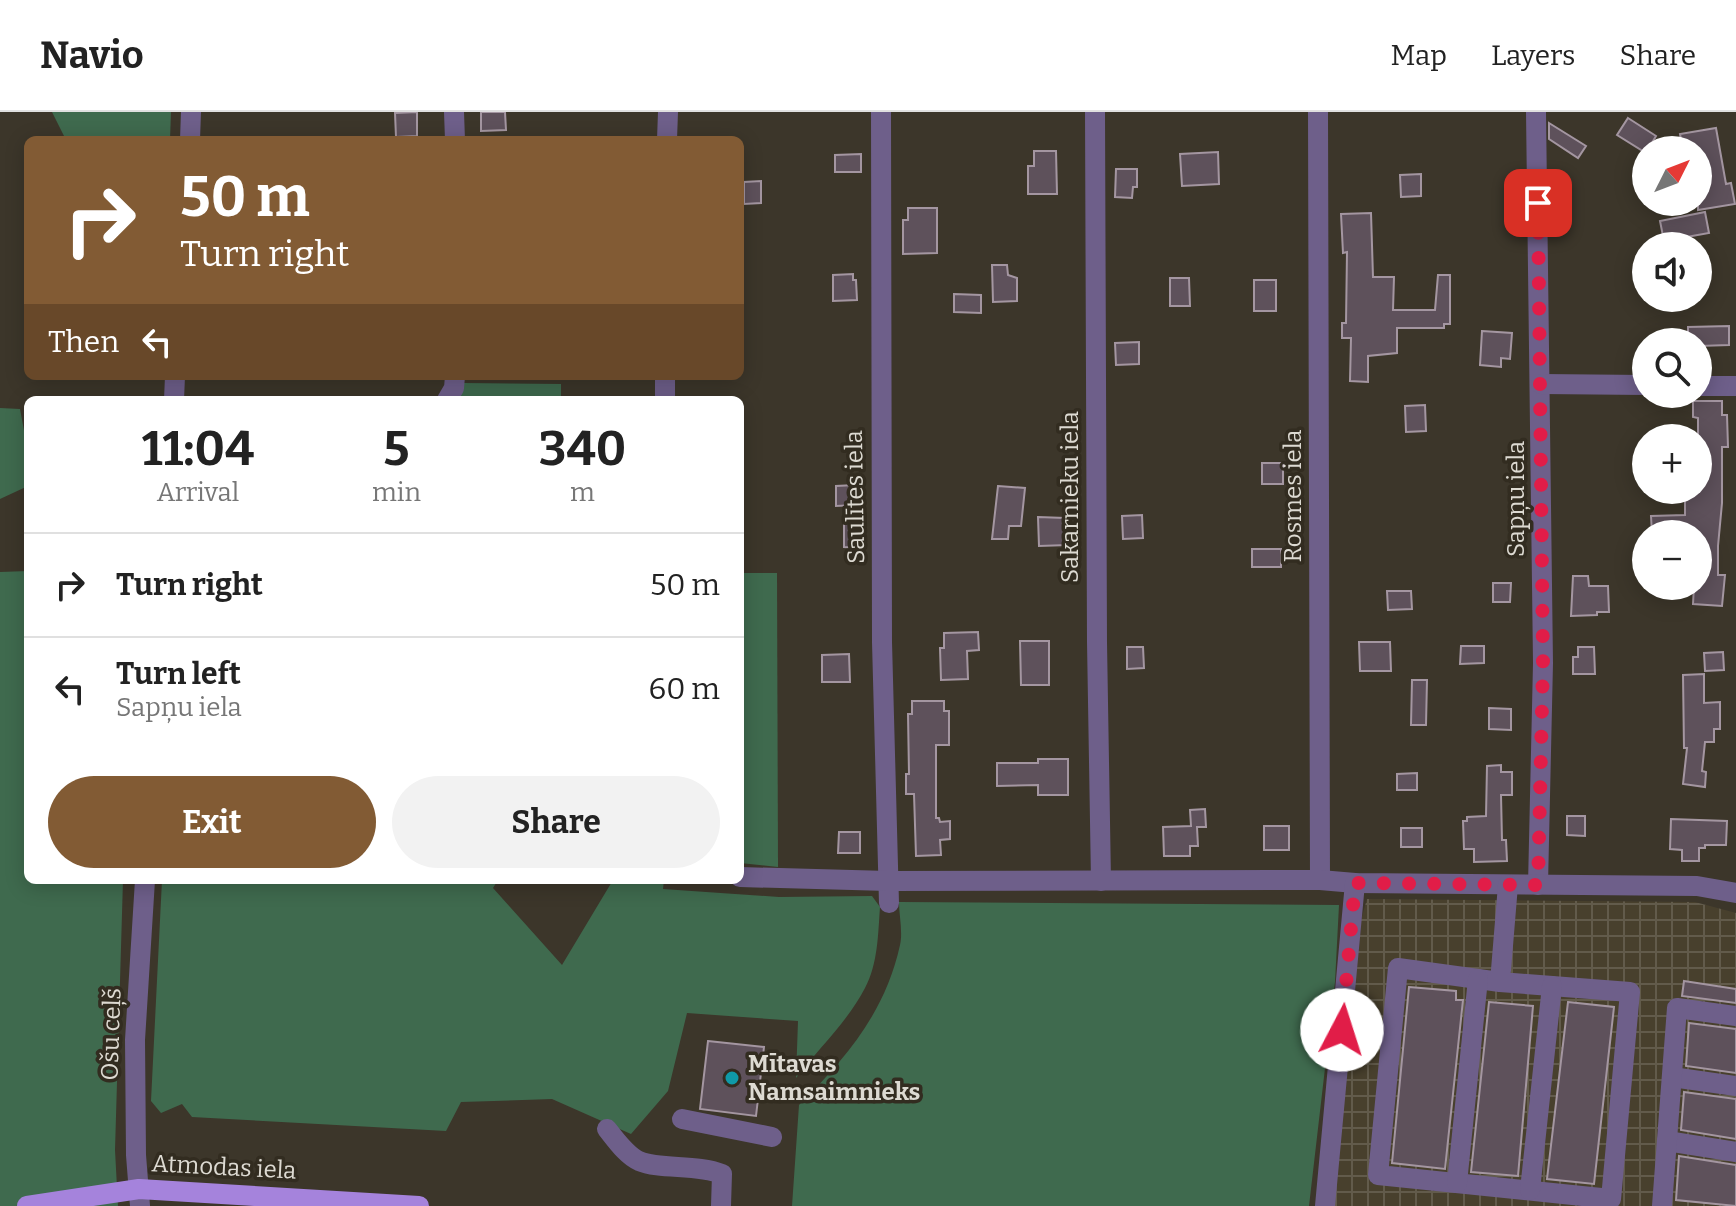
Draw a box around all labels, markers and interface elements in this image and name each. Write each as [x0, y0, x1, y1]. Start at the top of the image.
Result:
text: Navio [40, 32, 144, 78]
text: Map [1390, 39, 1447, 72]
text: Layers [1491, 39, 1575, 72]
text: Share [1619, 39, 1696, 72]
north arrow [1632, 136, 1712, 216]
map controls [1632, 136, 1712, 600]
text: 50 m [180, 164, 310, 231]
icon: right [48, 168, 152, 272]
pin [1504, 169, 1572, 237]
icon: arrive [1516, 181, 1560, 225]
text: Turn right [180, 232, 349, 276]
button: sound [1632, 232, 1712, 312]
icon: left [135, 320, 179, 364]
text: Then [48, 324, 119, 360]
button: search [1632, 328, 1712, 408]
street label: Sakarnieku iela [1056, 411, 1084, 583]
text: 11:04 [142, 420, 254, 478]
text: 5 [383, 420, 410, 478]
text: 340 [539, 420, 626, 478]
button: + [1632, 424, 1712, 504]
street label: Saulītes iela [840, 430, 870, 564]
street label: Rosmes iela [1279, 430, 1307, 562]
street label: Sapņu iela [1502, 441, 1531, 557]
text: Arrival [157, 477, 239, 508]
text: min [372, 477, 421, 508]
text: m [570, 477, 595, 508]
button: − [1632, 520, 1712, 600]
icon: right [48, 563, 92, 607]
text: Turn right [116, 567, 263, 603]
text: 50 m [650, 567, 720, 603]
text: Turn left [116, 656, 241, 692]
icon: left [48, 667, 92, 711]
text: 60 m [649, 671, 720, 707]
text: Sapņu iela [116, 692, 242, 723]
button: Exit [48, 776, 376, 868]
button: Share [392, 776, 720, 868]
street label: Ošu ceļš [95, 987, 128, 1081]
position arrow [1300, 988, 1384, 1072]
place label: Mītavas Namsaimnieks [748, 1050, 920, 1106]
marker: Mītavas Namsaimnieks [723, 1069, 741, 1087]
street label: Atmodas iela [151, 1149, 297, 1185]

